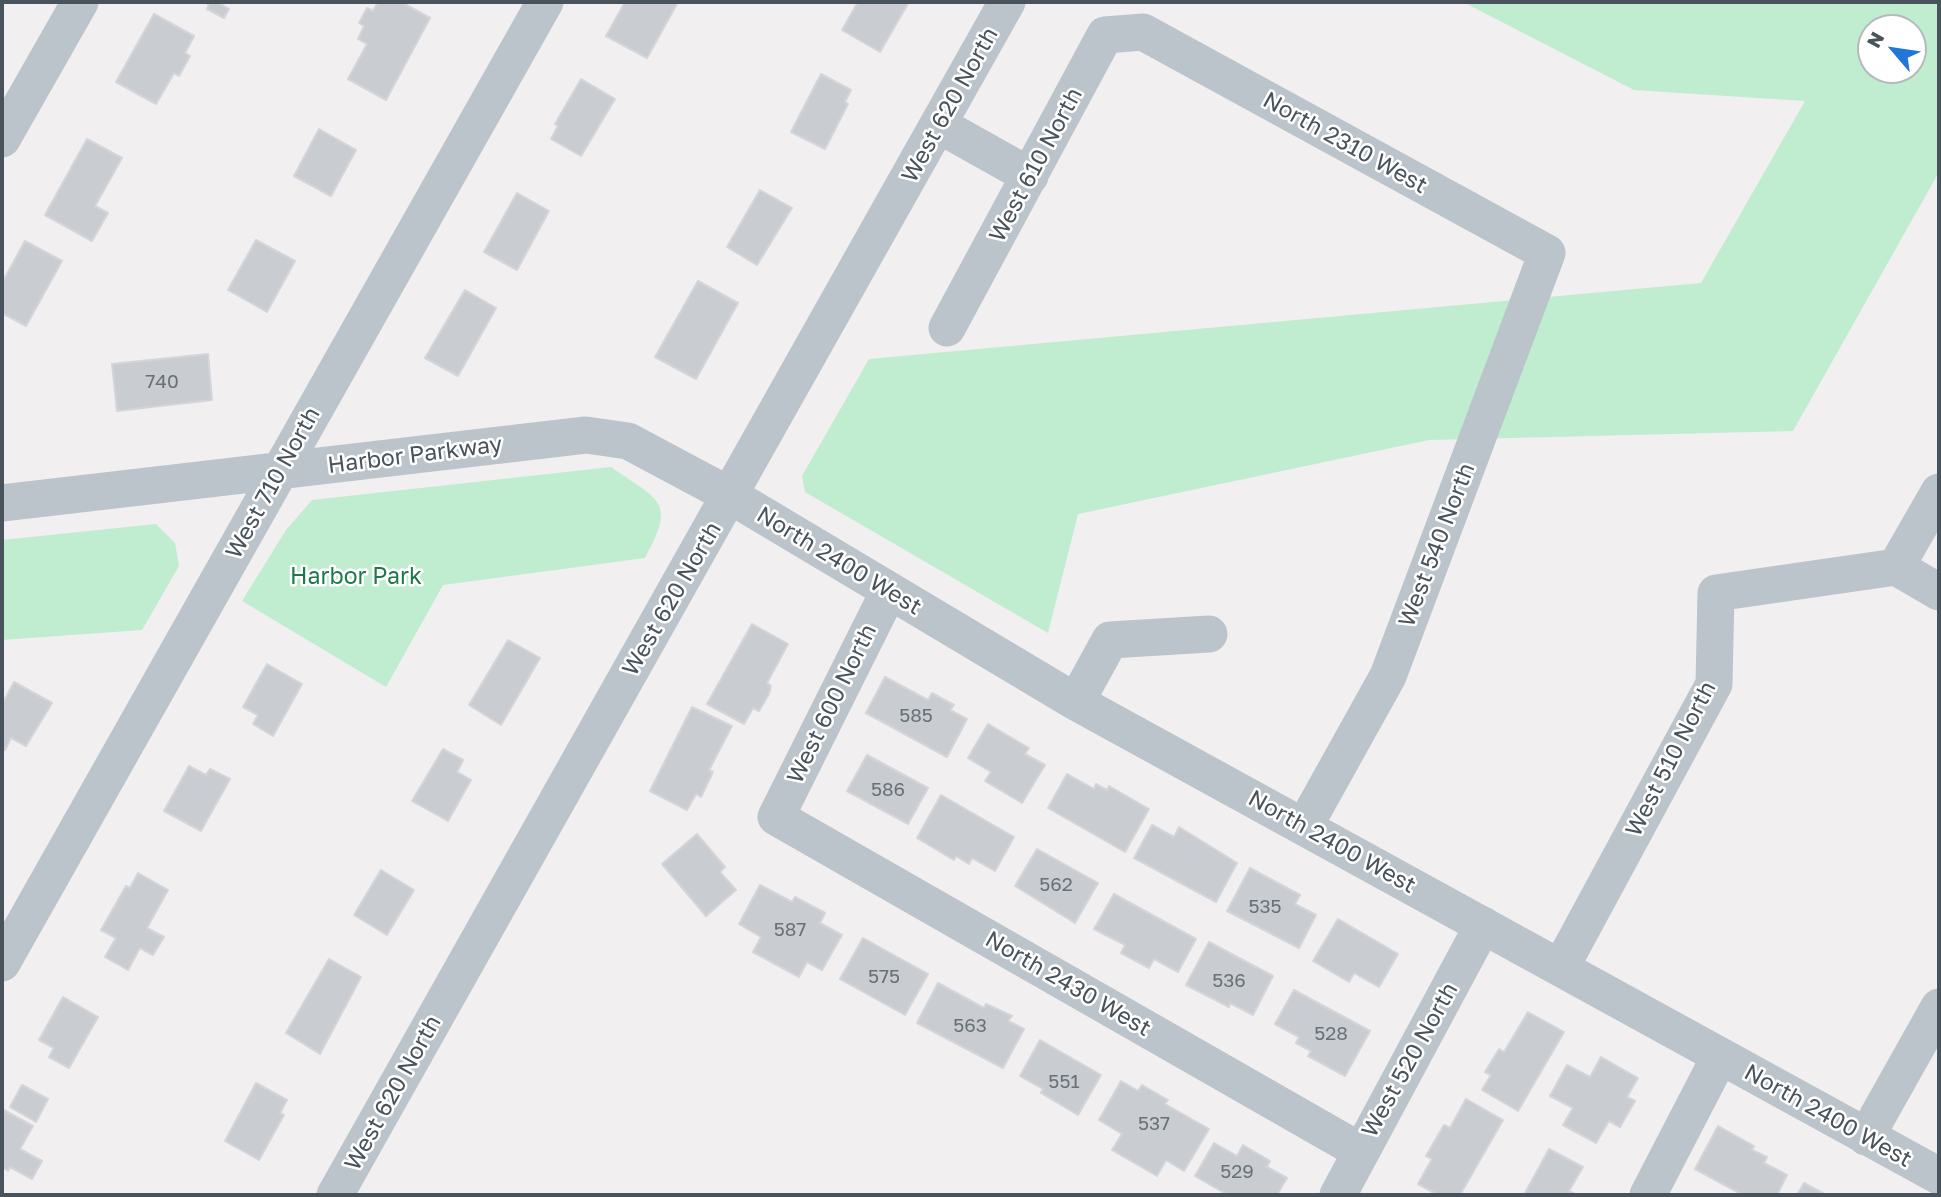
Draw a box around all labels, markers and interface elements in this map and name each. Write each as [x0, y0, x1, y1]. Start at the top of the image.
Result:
north arrow [1857, 14, 1927, 84]
street label: West 620 North [896, 23, 1004, 187]
text: N [1861, 28, 1889, 51]
street label: West 610 North [984, 83, 1088, 247]
street label: North 2310 West [1258, 86, 1432, 200]
house number: 740 [145, 371, 179, 393]
street label: West 710 North [220, 402, 326, 564]
street label: Harbor Parkway [326, 431, 504, 479]
street label: West 540 North [1393, 459, 1481, 631]
street label: North 2400 West [752, 501, 926, 621]
street label: West 620 North [617, 517, 727, 681]
park label: Harbor Park [290, 563, 422, 591]
street label: West 600 North [781, 620, 883, 788]
street label: West 510 North [1620, 677, 1722, 841]
house number: 585 [899, 705, 933, 727]
house number: 586 [871, 779, 905, 801]
street label: North 2400 West [1243, 785, 1421, 899]
house number: 562 [1039, 874, 1073, 896]
house number: 535 [1248, 896, 1282, 918]
house number: 587 [774, 919, 806, 941]
street label: North 2430 West [980, 925, 1156, 1043]
house number: 575 [868, 966, 900, 988]
house number: 536 [1212, 970, 1246, 992]
street label: West 520 North [1356, 978, 1464, 1142]
street label: West 620 North [339, 1011, 447, 1175]
house number: 563 [953, 1015, 987, 1037]
house number: 528 [1314, 1023, 1348, 1045]
street label: North 2400 West [1739, 1059, 1917, 1173]
house number: 551 [1048, 1071, 1080, 1093]
house number: 537 [1138, 1113, 1170, 1135]
house number: 529 [1220, 1161, 1254, 1183]

